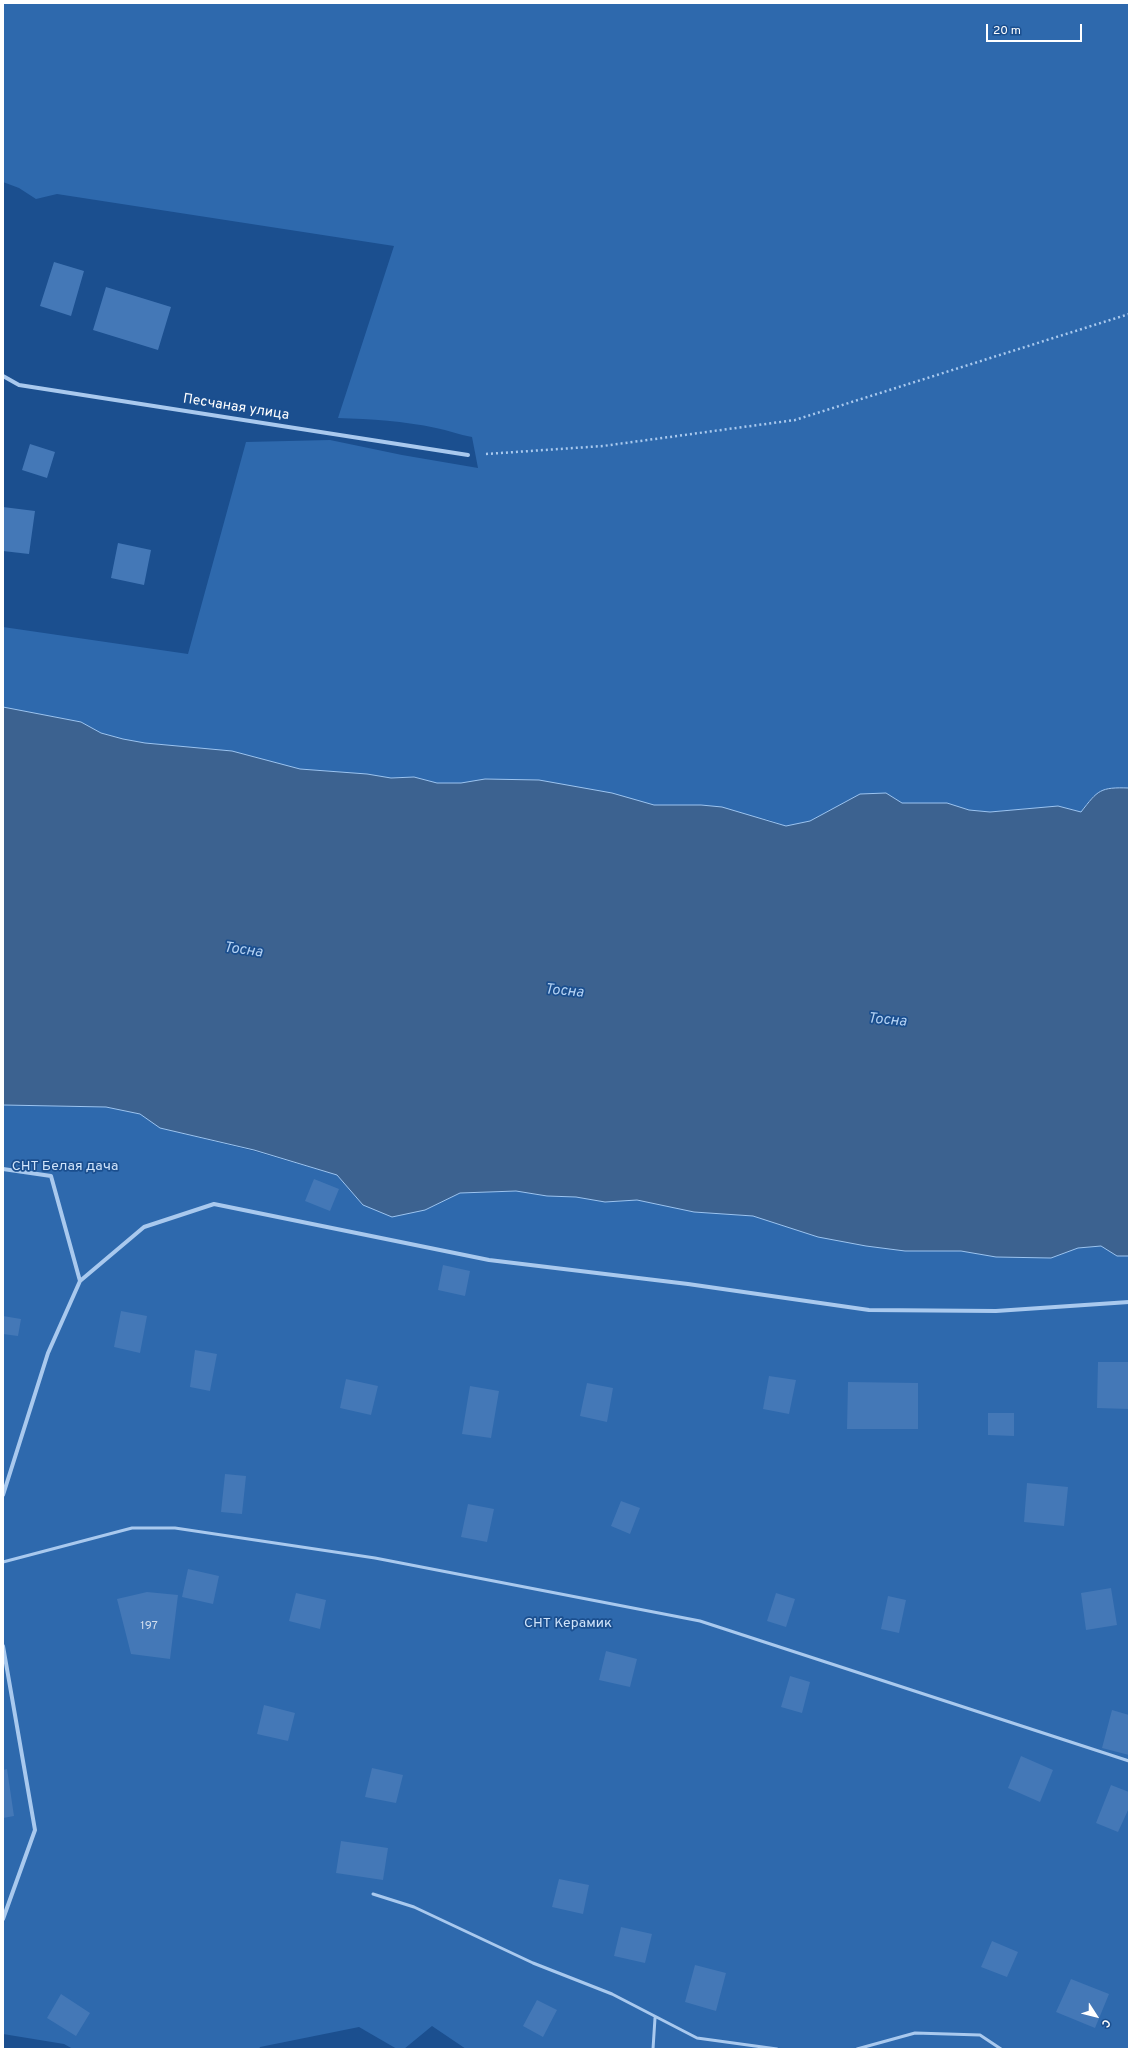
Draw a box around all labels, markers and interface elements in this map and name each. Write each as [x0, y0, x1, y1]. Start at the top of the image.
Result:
scale bar [988, 16, 1084, 42]
text: 20 m [993, 23, 1021, 39]
street label: Песчаная улица [182, 391, 290, 425]
water label: Тосна [223, 939, 263, 963]
water label: Тосна [544, 981, 584, 1003]
water label: Тосна [867, 1010, 907, 1032]
park label: СНТ Белая дача [12, 1159, 118, 1175]
park label: СНТ Керамик [524, 1616, 612, 1632]
house number: 197 [140, 1620, 158, 1634]
north arrow [1076, 1996, 1116, 2036]
text: С [1098, 2016, 1113, 2030]

